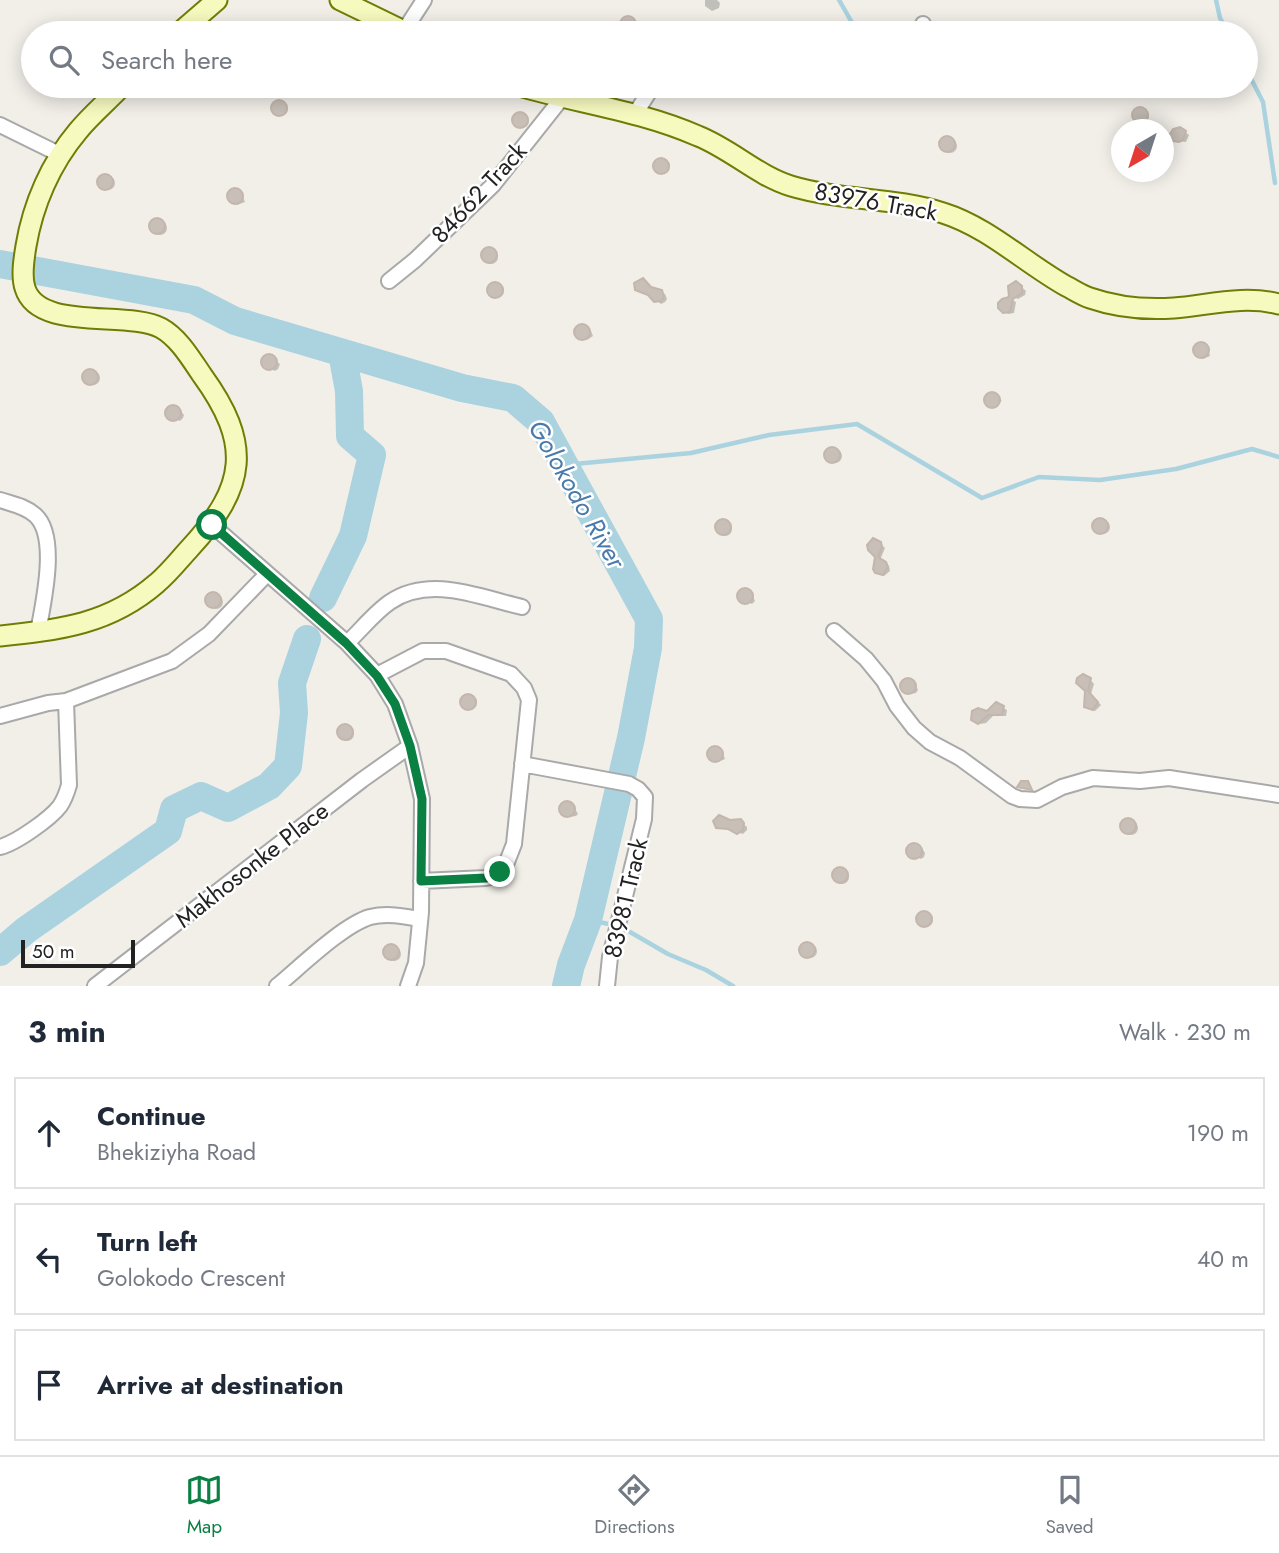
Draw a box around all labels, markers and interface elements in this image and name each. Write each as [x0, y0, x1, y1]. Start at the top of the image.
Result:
search box [21, 21, 1258, 98]
icon: search [45, 41, 83, 79]
text: Search here [101, 41, 233, 79]
north arrow [1111, 119, 1174, 182]
street label: 84662 Track [423, 134, 535, 251]
street label: 83976 Track [812, 174, 941, 230]
water label: Golokodo River [519, 412, 636, 577]
route start [196, 509, 227, 540]
street label: Makhosonke Place [167, 793, 336, 936]
street label: 83981 Track [595, 834, 656, 961]
route end [484, 856, 515, 887]
scale bar [21, 937, 135, 969]
text: 50 m [32, 938, 75, 965]
text: 3 min [28, 1010, 106, 1053]
text: Walk · 230 m [1119, 1015, 1251, 1049]
text: Continue [97, 1097, 206, 1135]
icon: ahead [30, 1114, 68, 1152]
text: 190 m [1187, 1116, 1249, 1150]
text: Bhekiziyha Road [97, 1135, 256, 1169]
text: Turn left [97, 1223, 197, 1261]
icon: left [30, 1240, 68, 1278]
text: 40 m [1197, 1242, 1249, 1276]
text: Golokodo Crescent [97, 1261, 285, 1295]
icon: arrive [30, 1366, 68, 1404]
text: Arrive at destination [97, 1366, 344, 1404]
tab: Map [185, 1471, 223, 1540]
tab: Directions [594, 1471, 675, 1540]
tab: Saved [1045, 1471, 1094, 1540]

